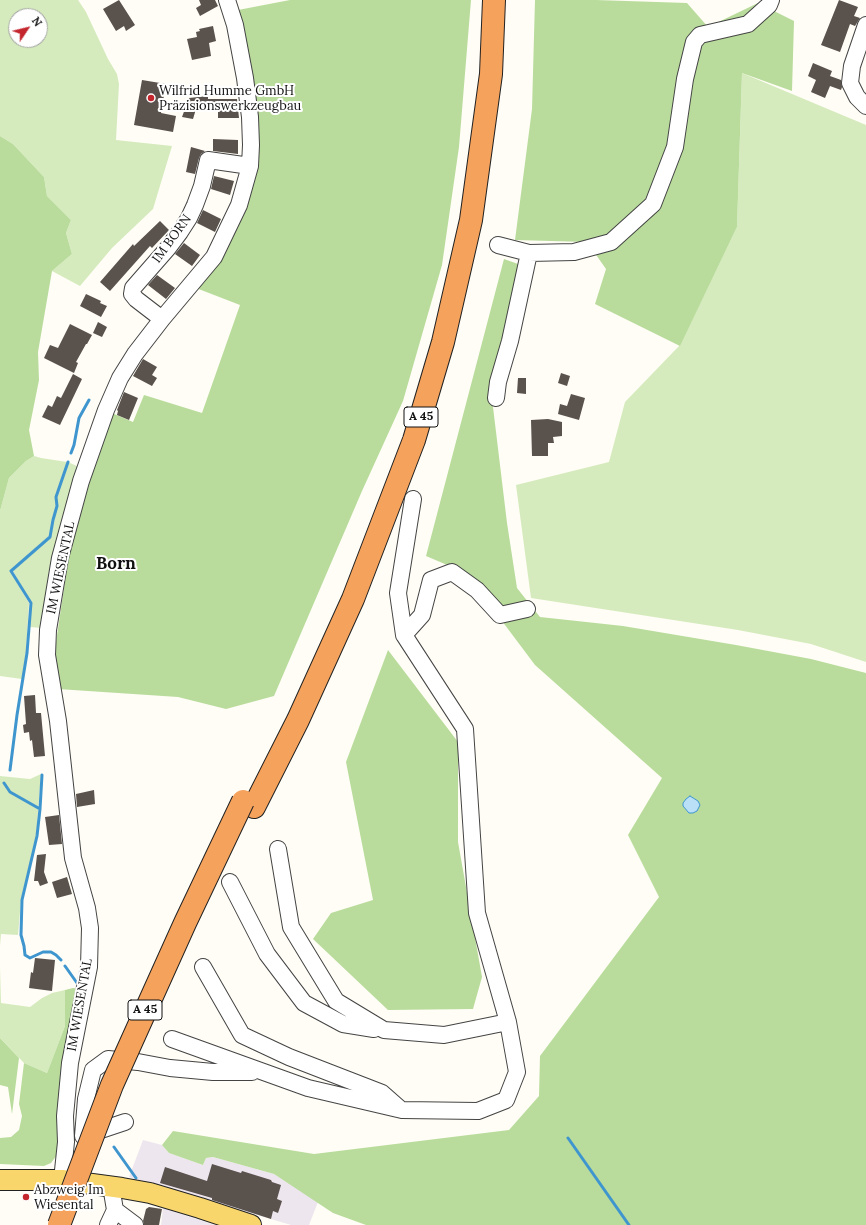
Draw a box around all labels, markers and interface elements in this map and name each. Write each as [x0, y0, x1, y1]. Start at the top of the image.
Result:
north arrow [8, 8, 48, 48]
text: N [29, 14, 45, 29]
place label: Wilfrid Humme GmbH Präzisionswerkzeugbau [159, 83, 301, 114]
marker: Wilfrid Humme GmbH Präzisionswerkzeugbau [146, 93, 156, 103]
street label: IM BORN [149, 212, 195, 266]
road number: A 45 [404, 407, 438, 427]
street label: IM WIESENTAL [44, 520, 78, 616]
district label: Born [96, 554, 136, 574]
street label: IM WIESENTAL [64, 957, 96, 1053]
road number: A 45 [128, 1000, 162, 1020]
place label: Abzweig Im Wiesental [34, 1182, 104, 1213]
marker: Abzweig Im Wiesental [21, 1192, 31, 1202]

